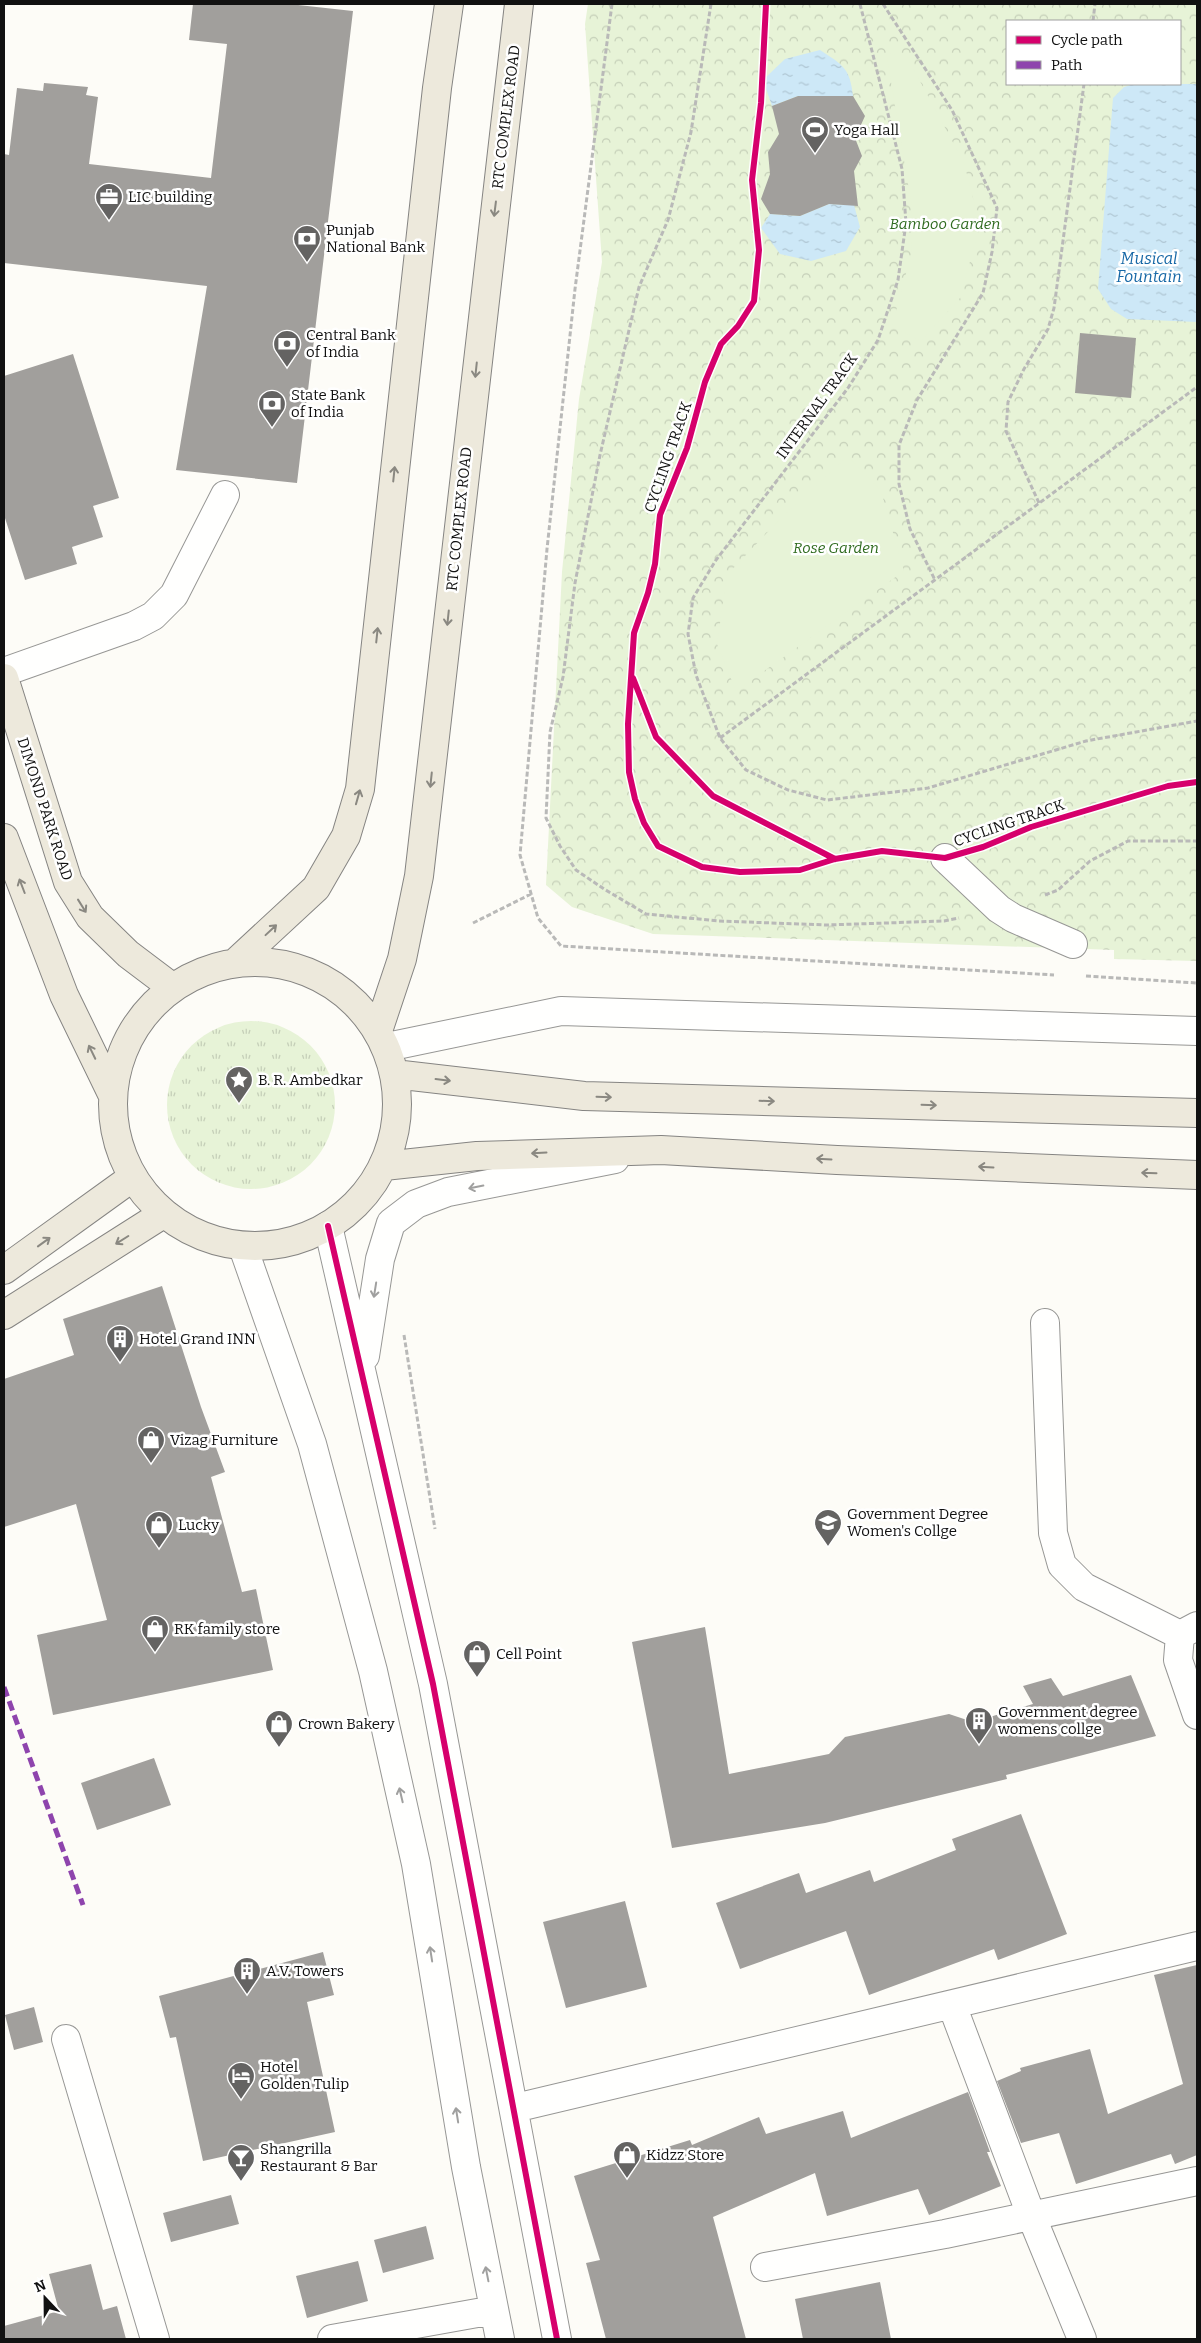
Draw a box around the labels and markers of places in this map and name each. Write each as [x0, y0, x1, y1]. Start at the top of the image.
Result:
sports icon: Yoga Hall [800, 115, 830, 154]
place label: Yoga Hall [834, 121, 899, 139]
office icon: LIC building [94, 182, 124, 221]
place label: LIC building [128, 188, 212, 206]
place label: Punjab National Bank [326, 221, 425, 256]
bank icon: Punjab National Bank [292, 224, 322, 263]
place label: Central Bank of India [306, 326, 396, 361]
bank icon: Central Bank of India [272, 329, 302, 368]
place label: State Bank of India [291, 386, 366, 421]
bank icon: State Bank of India [257, 389, 287, 428]
place icon: B. R. Ambedkar [224, 1065, 254, 1104]
place label: B. R. Ambedkar [258, 1071, 363, 1089]
building icon: Hotel Grand INN [105, 1324, 135, 1363]
place label: Hotel Grand INN [139, 1330, 256, 1348]
shop icon: Vizag Furniture [136, 1425, 166, 1464]
place label: Vizag Furniture [170, 1431, 278, 1449]
place label: Government Degree Women's Collge [847, 1505, 988, 1540]
school or university icon: Government Degree Women's Collge [813, 1508, 843, 1547]
shop icon: Lucky [144, 1510, 174, 1549]
place label: Lucky [178, 1516, 219, 1534]
shop icon: RK family store [140, 1614, 170, 1653]
place label: RK family store [174, 1620, 280, 1638]
shop icon: Cell Point [462, 1639, 492, 1678]
place label: Cell Point [496, 1645, 562, 1663]
place label: Government degree womens collge [997, 1703, 1138, 1738]
building icon: Government degree womens collge [964, 1706, 994, 1745]
shop icon: Crown Bakery [264, 1709, 294, 1748]
place label: Crown Bakery [298, 1715, 395, 1733]
building icon: A.V. Towers [232, 1956, 262, 1995]
place label: A.V. Towers [266, 1962, 344, 1980]
place label: Hotel Golden Tulip [260, 2058, 349, 2093]
hotel icon: Hotel Golden Tulip [226, 2061, 256, 2100]
place label: Shangrilla Restaurant & Bar [260, 2140, 378, 2175]
shop icon: Kidzz Store [612, 2140, 642, 2179]
bar icon: Shangrilla Restaurant & Bar [226, 2143, 256, 2182]
place label: Kidzz Store [646, 2146, 724, 2164]

